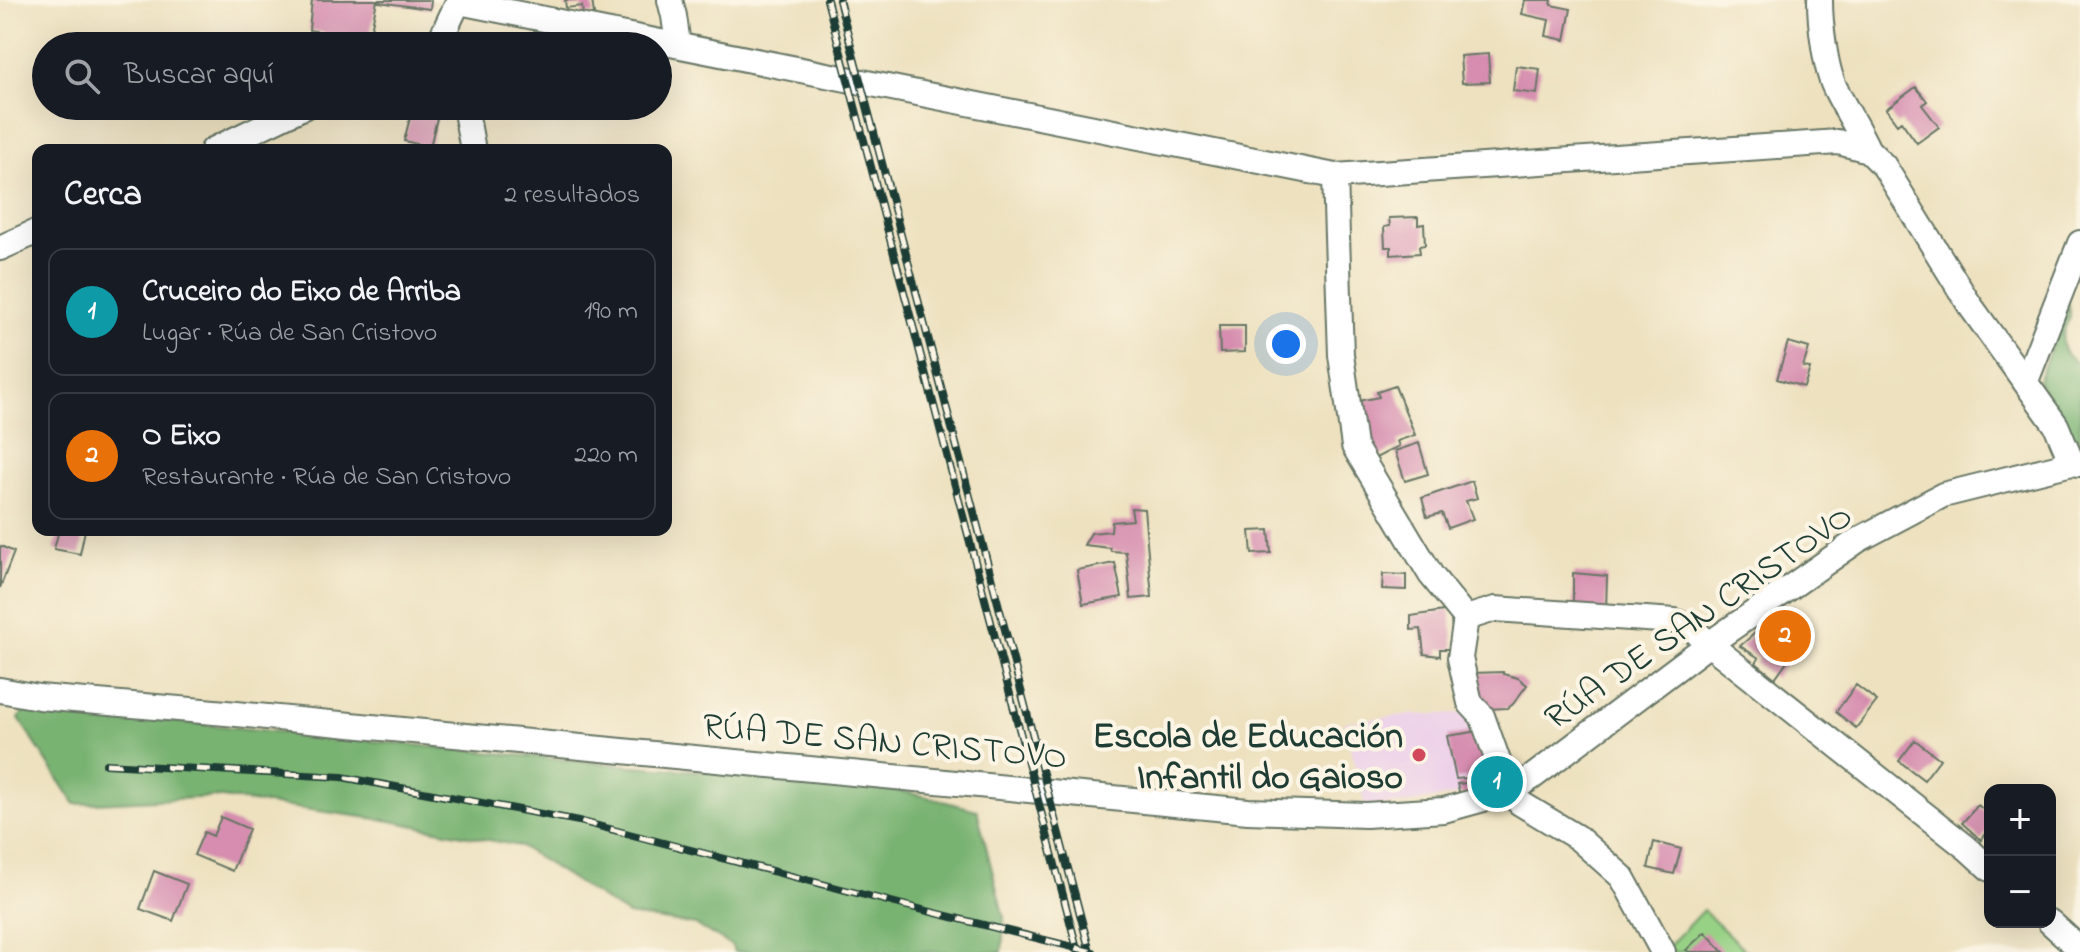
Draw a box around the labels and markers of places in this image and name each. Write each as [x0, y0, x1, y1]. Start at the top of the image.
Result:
pin: 2 [1759, 606, 1811, 666]
place label: Escola de Educación Infantil do Gaioso [1092, 712, 1403, 806]
marker: Escola de Educación Infantil do Gaioso [1410, 746, 1428, 764]
pin: 1 [1471, 752, 1523, 812]

